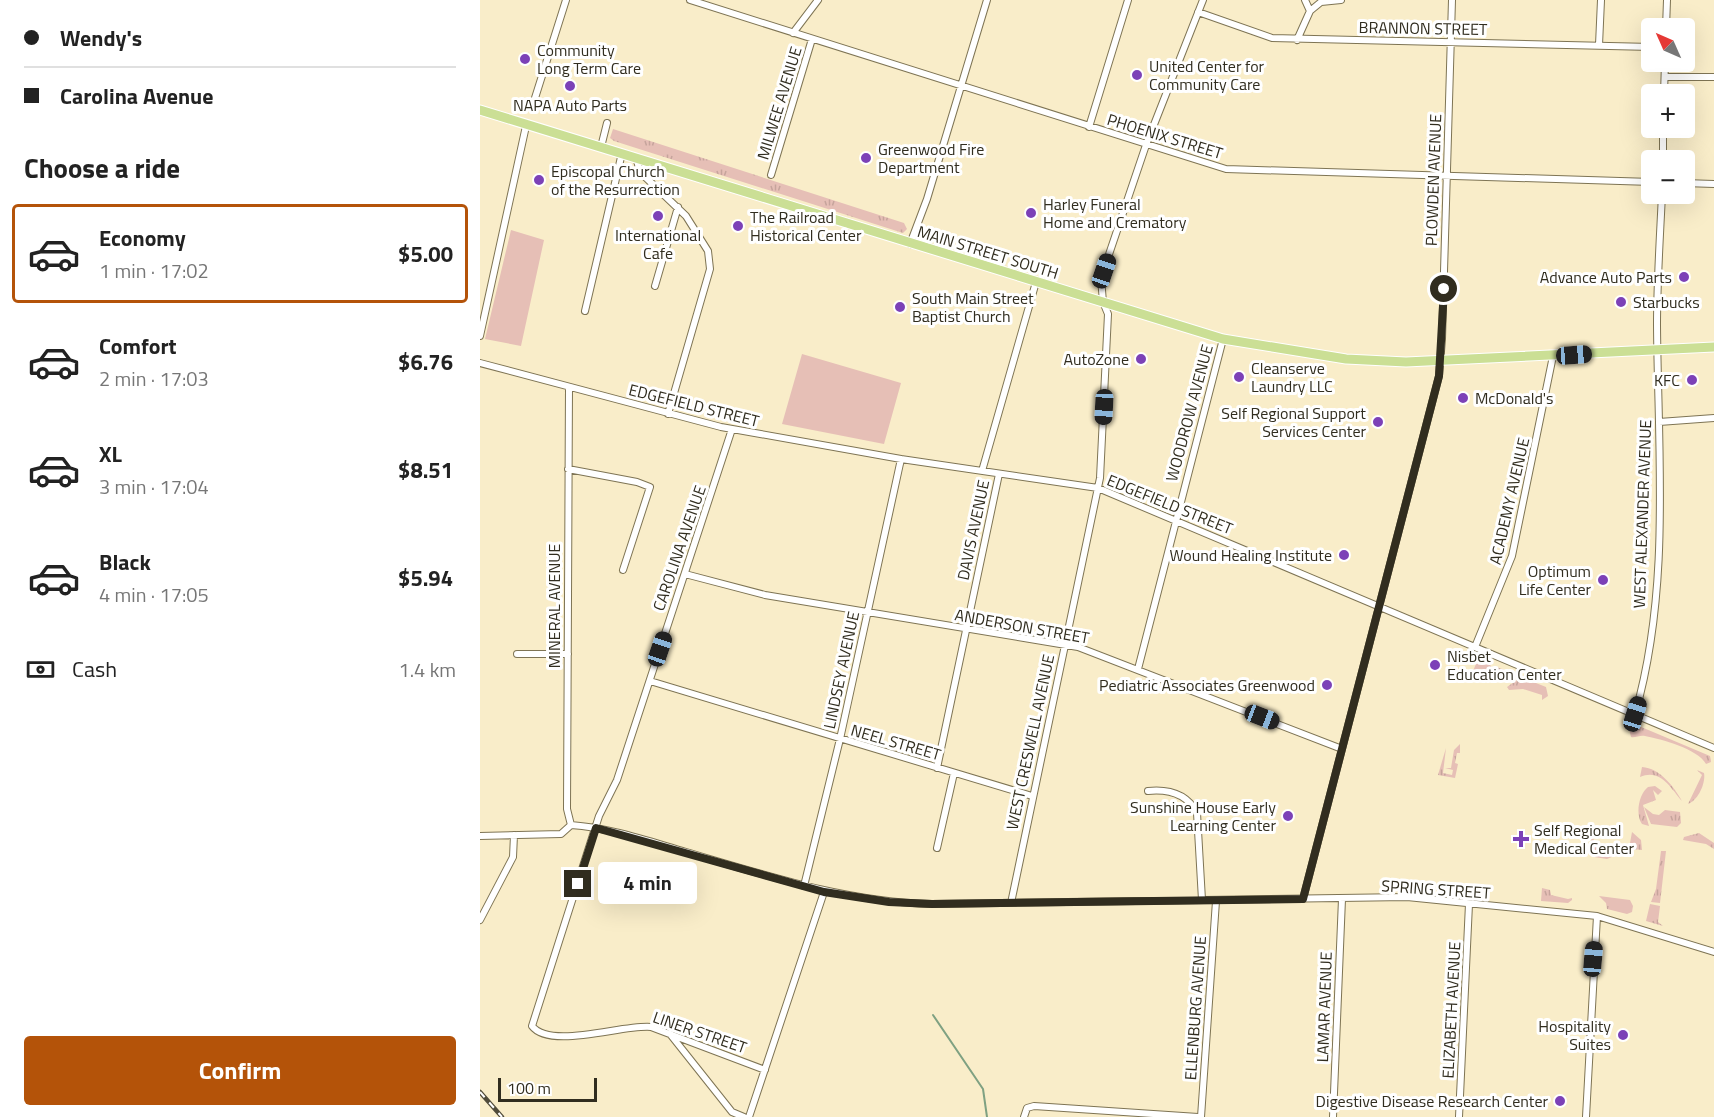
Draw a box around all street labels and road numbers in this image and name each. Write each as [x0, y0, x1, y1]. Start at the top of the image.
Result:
street label: BRANNON STREET [1358, 15, 1488, 41]
street label: MILWEE AVENUE [750, 43, 808, 162]
street label: PHOENIX STREET [1104, 107, 1226, 165]
street label: PLOWDEN AVENUE [1419, 113, 1447, 247]
street label: MAIN STREET SOUTH [914, 219, 1062, 285]
street label: WOODROW AVENUE [1159, 342, 1219, 484]
street label: EDGEFIELD STREET [626, 377, 762, 433]
street label: WEST ALEXANDER AVENUE [1627, 419, 1657, 609]
street label: ACADEMY AVENUE [1483, 435, 1535, 567]
street label: EDGEFIELD STREET [1104, 468, 1237, 540]
street label: DAVIS AVENUE [951, 478, 995, 582]
street label: CAROLINA AVENUE [646, 482, 712, 614]
street label: MINERAL AVENUE [542, 543, 566, 668]
street label: ANDERSON STREET [953, 602, 1092, 650]
street label: LINDSEY AVENUE [817, 609, 865, 731]
street label: WEST CRESWELL AVENUE [1000, 652, 1060, 832]
street label: NEEL STREET [848, 718, 944, 766]
street label: SPRING STREET [1381, 873, 1492, 905]
street label: ELLENBURG AVENUE [1178, 935, 1212, 1081]
street label: ELIZABETH AVENUE [1435, 941, 1467, 1079]
street label: LAMAR AVENUE [1310, 951, 1338, 1063]
street label: LINER STREET [650, 1005, 751, 1059]

